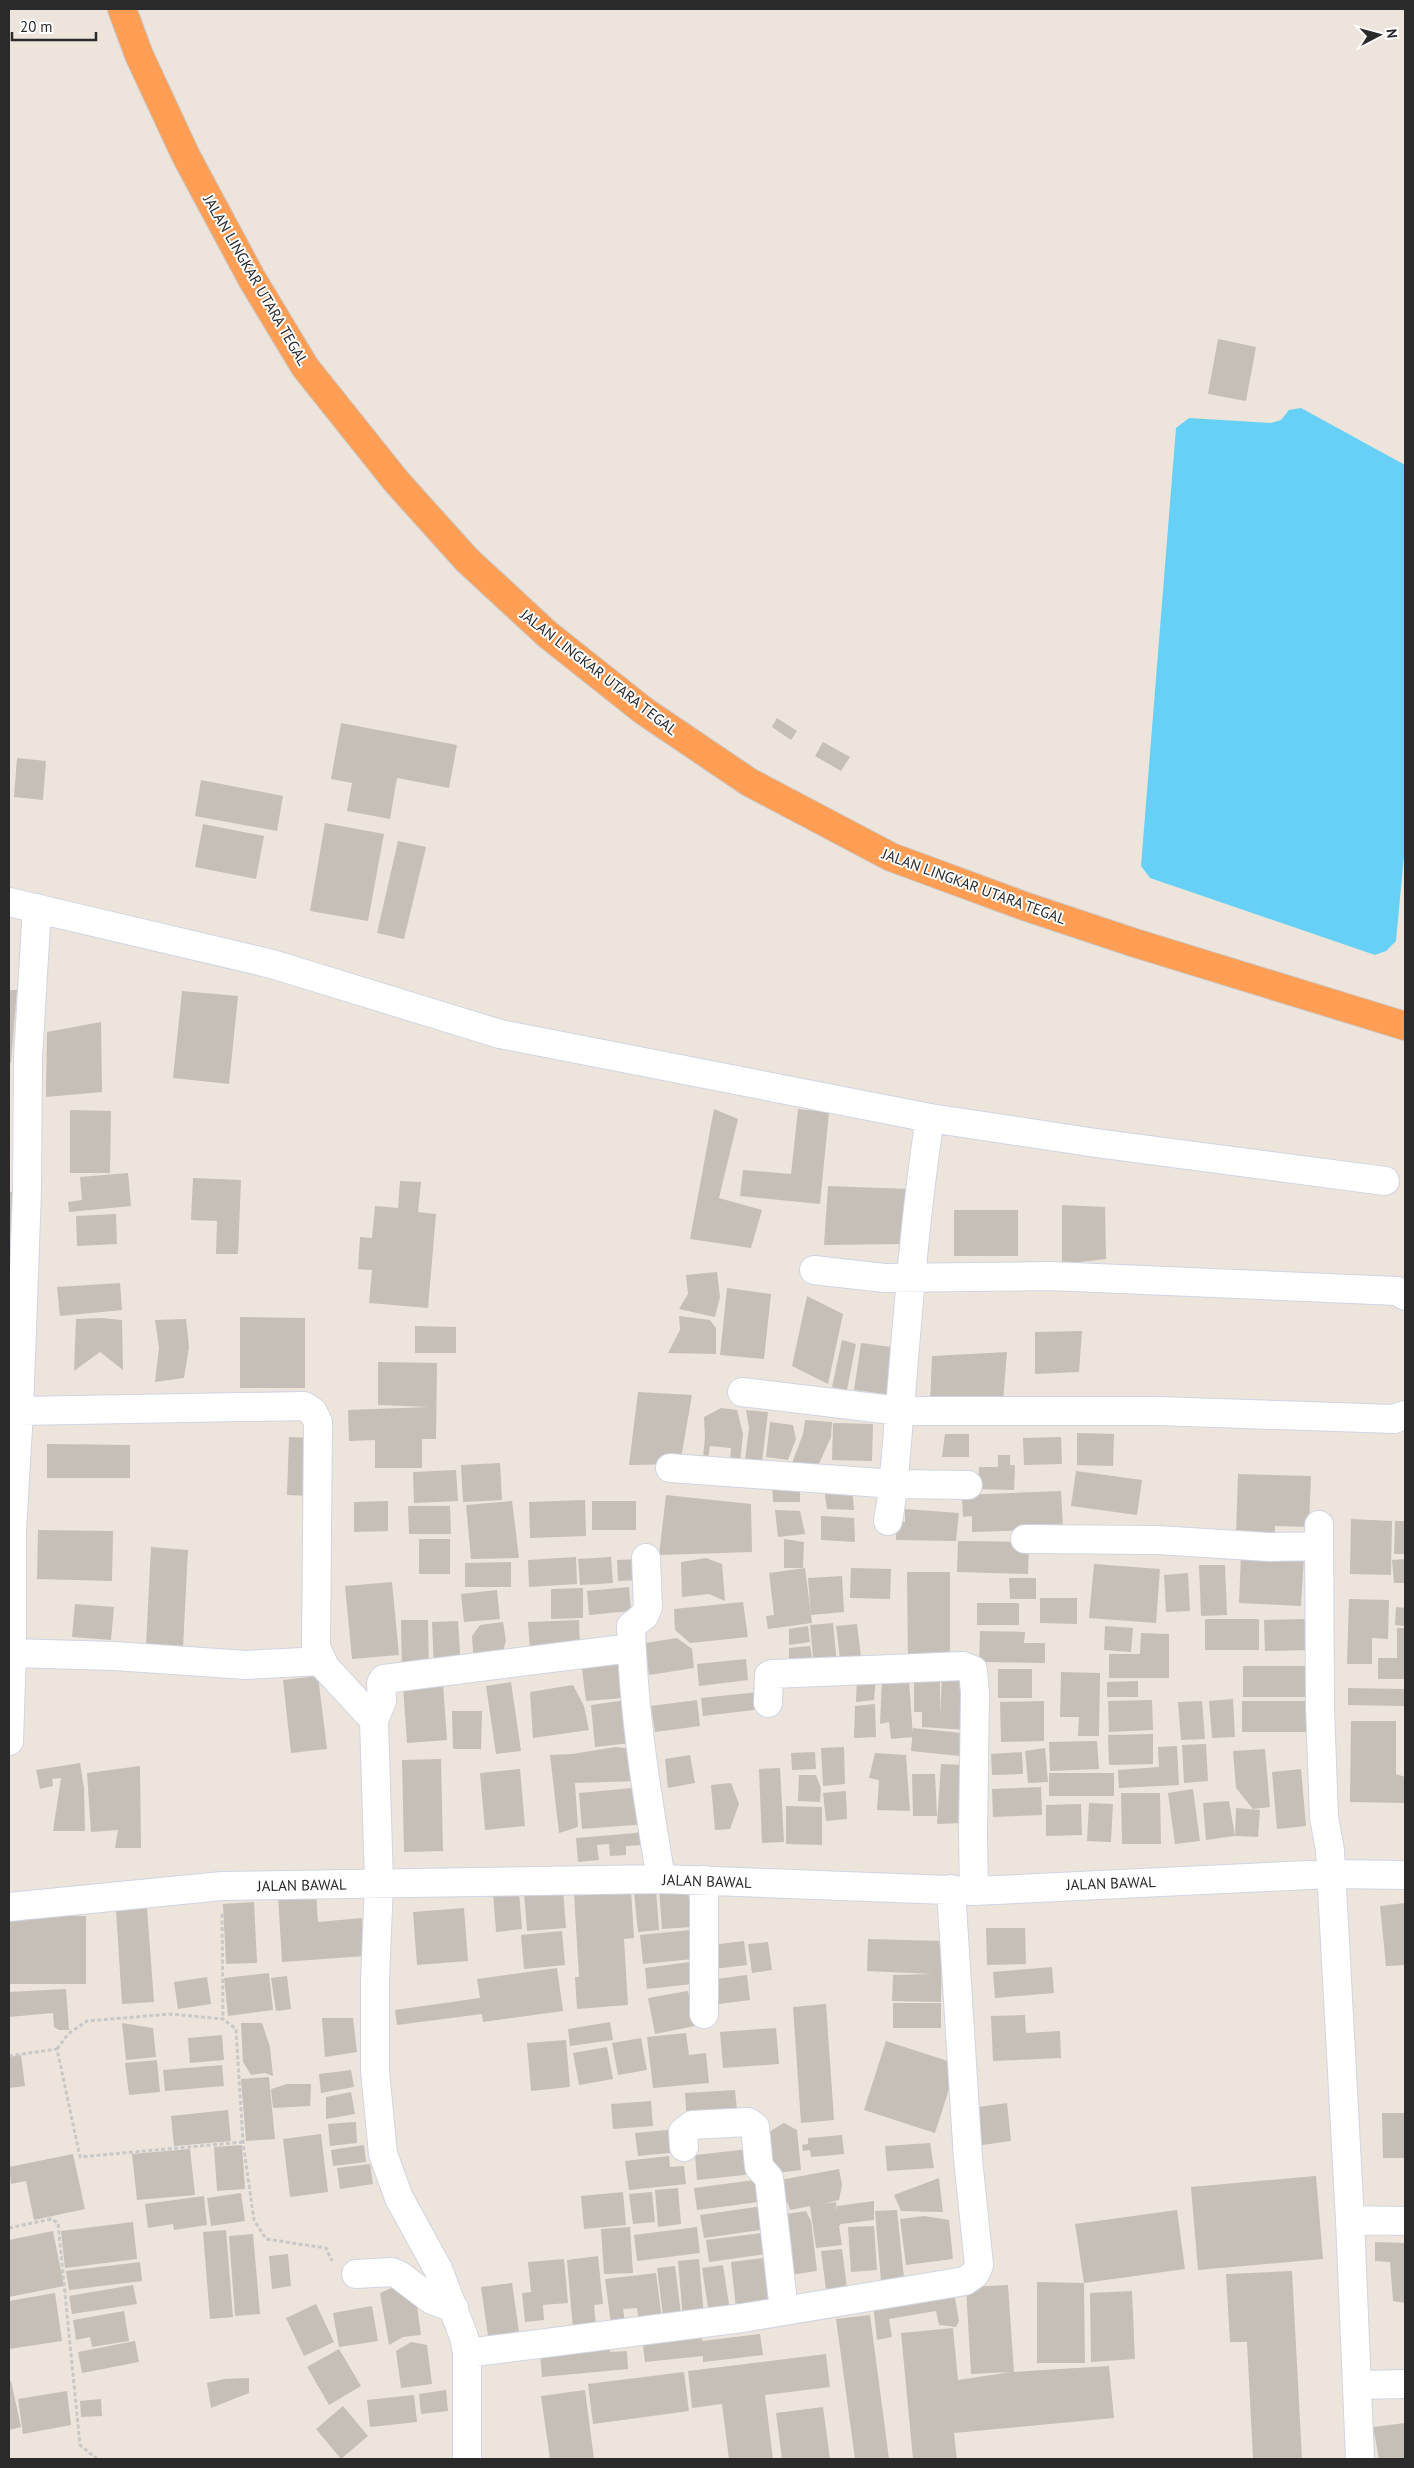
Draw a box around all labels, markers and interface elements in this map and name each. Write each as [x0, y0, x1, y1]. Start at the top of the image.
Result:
scale bar [12, 10, 96, 42]
north arrow [1354, 10, 1404, 60]
text: 20 m [20, 17, 53, 36]
text: N [1382, 28, 1401, 39]
street label: JALAN LINGKAR UTARA TEGAL [199, 190, 313, 369]
street label: JALAN LINGKAR UTARA TEGAL [516, 604, 681, 739]
street label: JALAN LINGKAR UTARA TEGAL [879, 844, 1069, 928]
street label: JALAN BAWAL [661, 1870, 752, 1892]
street label: JALAN BAWAL [1065, 1872, 1156, 1894]
street label: JALAN BAWAL [256, 1875, 347, 1895]

